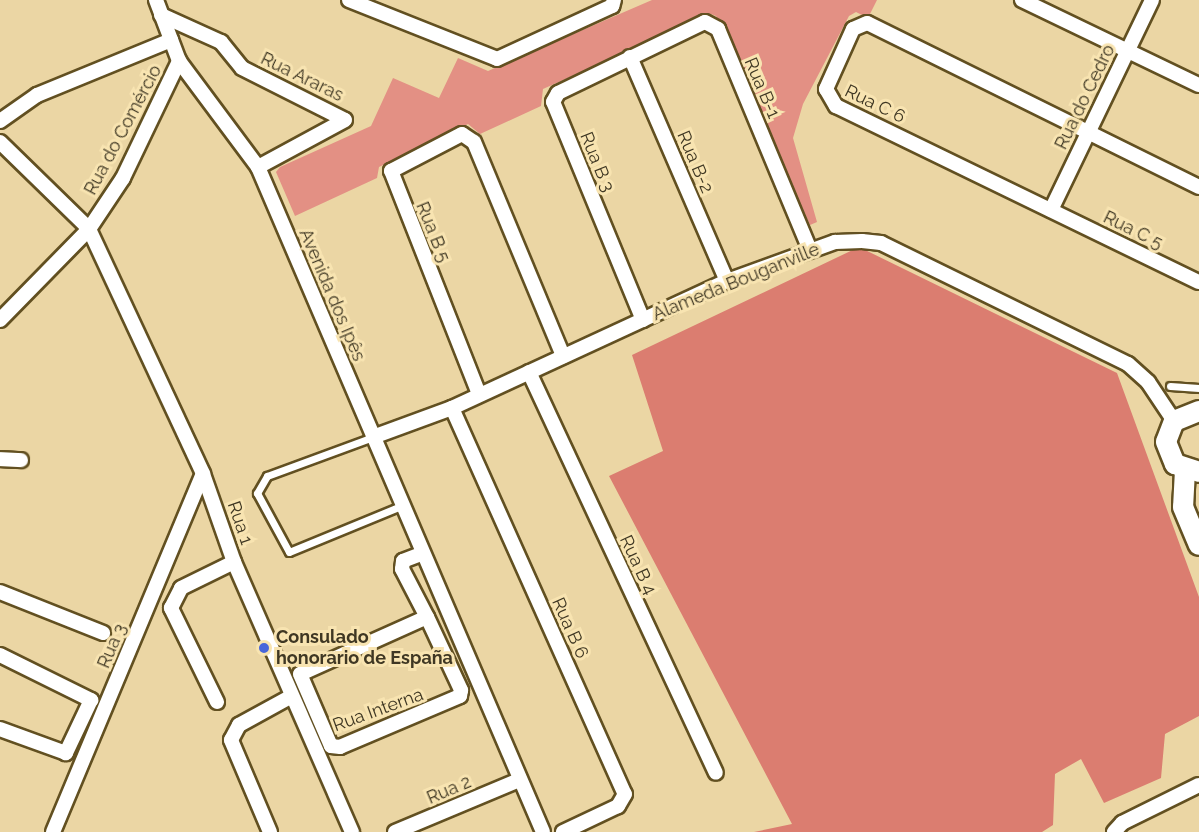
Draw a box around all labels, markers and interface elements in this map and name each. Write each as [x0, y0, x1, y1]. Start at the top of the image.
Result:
street label: Rua do Cedro [1050, 41, 1120, 153]
street label: Rua Araras [257, 48, 347, 106]
street label: Rua B-1 [740, 54, 784, 122]
street label: Rua do Comércio [80, 61, 166, 199]
street label: Rua C 6 [841, 80, 909, 128]
street label: Rua B-2 [672, 128, 718, 196]
street label: Rua B 3 [575, 129, 619, 195]
street label: Rua B 5 [411, 199, 455, 265]
street label: Rua C 5 [1100, 206, 1166, 254]
street label: Avenida dos Ipês [294, 226, 370, 364]
street label: Alameda Bouganville [649, 239, 823, 325]
street label: Rua 1 [223, 498, 257, 548]
street label: Rua B 4 [615, 532, 661, 598]
street label: Rua B 6 [547, 594, 593, 662]
street label: Rua 3 [93, 620, 131, 672]
place label: Consulado honorario de España [276, 627, 453, 670]
marker: Consulado honorario de España [257, 641, 271, 655]
street label: Rua Interna [330, 684, 426, 736]
street label: Rua 2 [424, 771, 474, 809]

